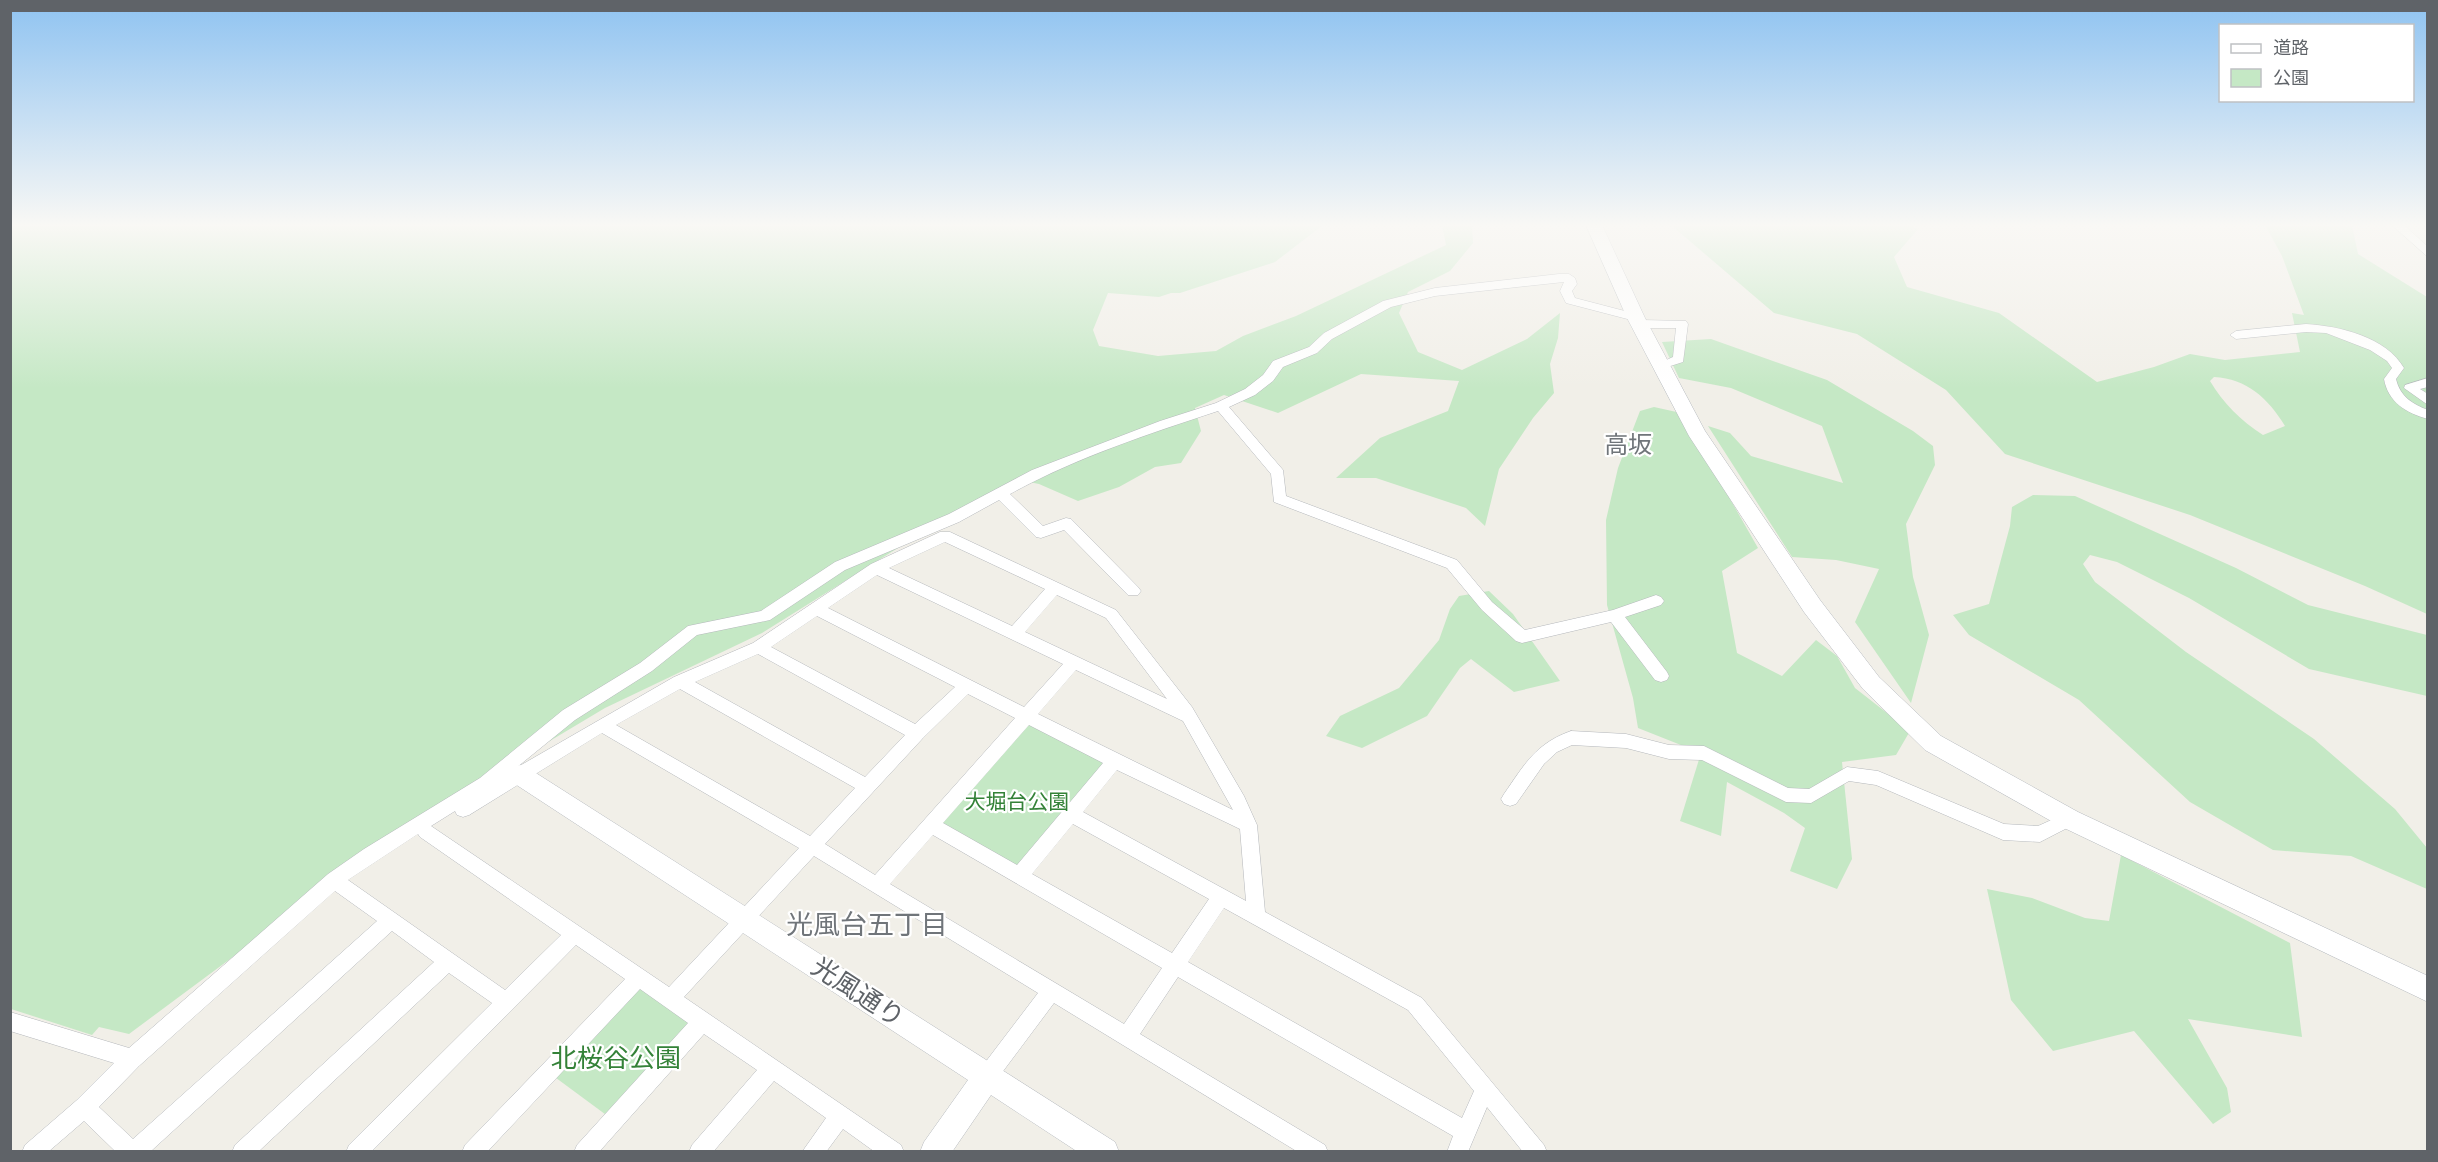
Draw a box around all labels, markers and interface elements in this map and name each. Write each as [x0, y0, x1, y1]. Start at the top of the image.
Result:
legend [2219, 24, 2414, 102]
text: 道路 [2273, 37, 2309, 59]
text: 公園 [2273, 67, 2309, 89]
district label: 高坂 [1604, 430, 1652, 459]
park label: 大堀台公園 [965, 789, 1070, 814]
district label: 光風台五丁目 [786, 908, 948, 941]
street label: 光風通り [806, 950, 910, 1034]
park label: 北桜谷公園 [551, 1042, 681, 1074]

